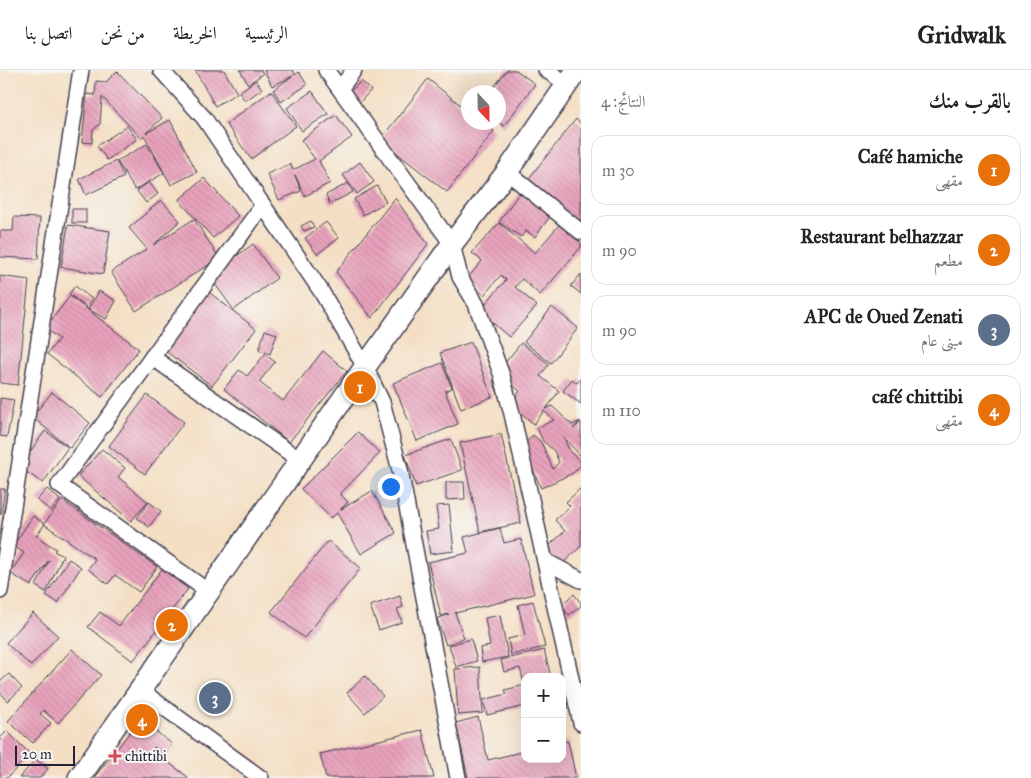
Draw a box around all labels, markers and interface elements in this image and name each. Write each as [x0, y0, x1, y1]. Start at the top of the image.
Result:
text: Gridwalk [918, 20, 1006, 50]
text: اتصل بنا [25, 22, 72, 44]
text: من نحن [100, 22, 145, 44]
text: الخريطة [173, 22, 217, 44]
text: الرئيسية [245, 22, 288, 44]
north arrow [461, 85, 506, 130]
text: بالقرب منك [929, 88, 1011, 114]
text: النتائج: 4 [601, 92, 646, 111]
text: Café hamiche [858, 145, 963, 168]
text: 30 m [602, 161, 635, 180]
text: 1 [991, 161, 997, 180]
text: مقهى [935, 171, 963, 190]
text: Restaurant belhazzar [800, 225, 963, 248]
text: 90 m [602, 241, 637, 260]
text: 2 [990, 241, 998, 260]
text: مطعم [934, 251, 963, 270]
text: APC de Oued Zenati [805, 305, 963, 328]
text: 90 m [602, 321, 637, 340]
text: 3 [991, 321, 997, 340]
text: مبنى عام [921, 331, 963, 350]
pin: 1 [344, 368, 376, 406]
text: café chittibi [872, 385, 963, 408]
text: 110 m [602, 401, 641, 420]
text: 4 [990, 401, 998, 420]
text: مقهى [935, 411, 963, 430]
your location [378, 474, 404, 500]
pin: 2 [156, 606, 188, 644]
map controls [521, 673, 566, 763]
button: + [521, 673, 566, 718]
pin: 3 [199, 679, 231, 717]
pin: 4 [126, 701, 158, 739]
button: − [521, 718, 566, 763]
scale bar [15, 743, 75, 766]
text: 20 m [22, 746, 52, 763]
place label: chittibi [125, 748, 167, 765]
marker: chittibi [109, 750, 121, 762]

